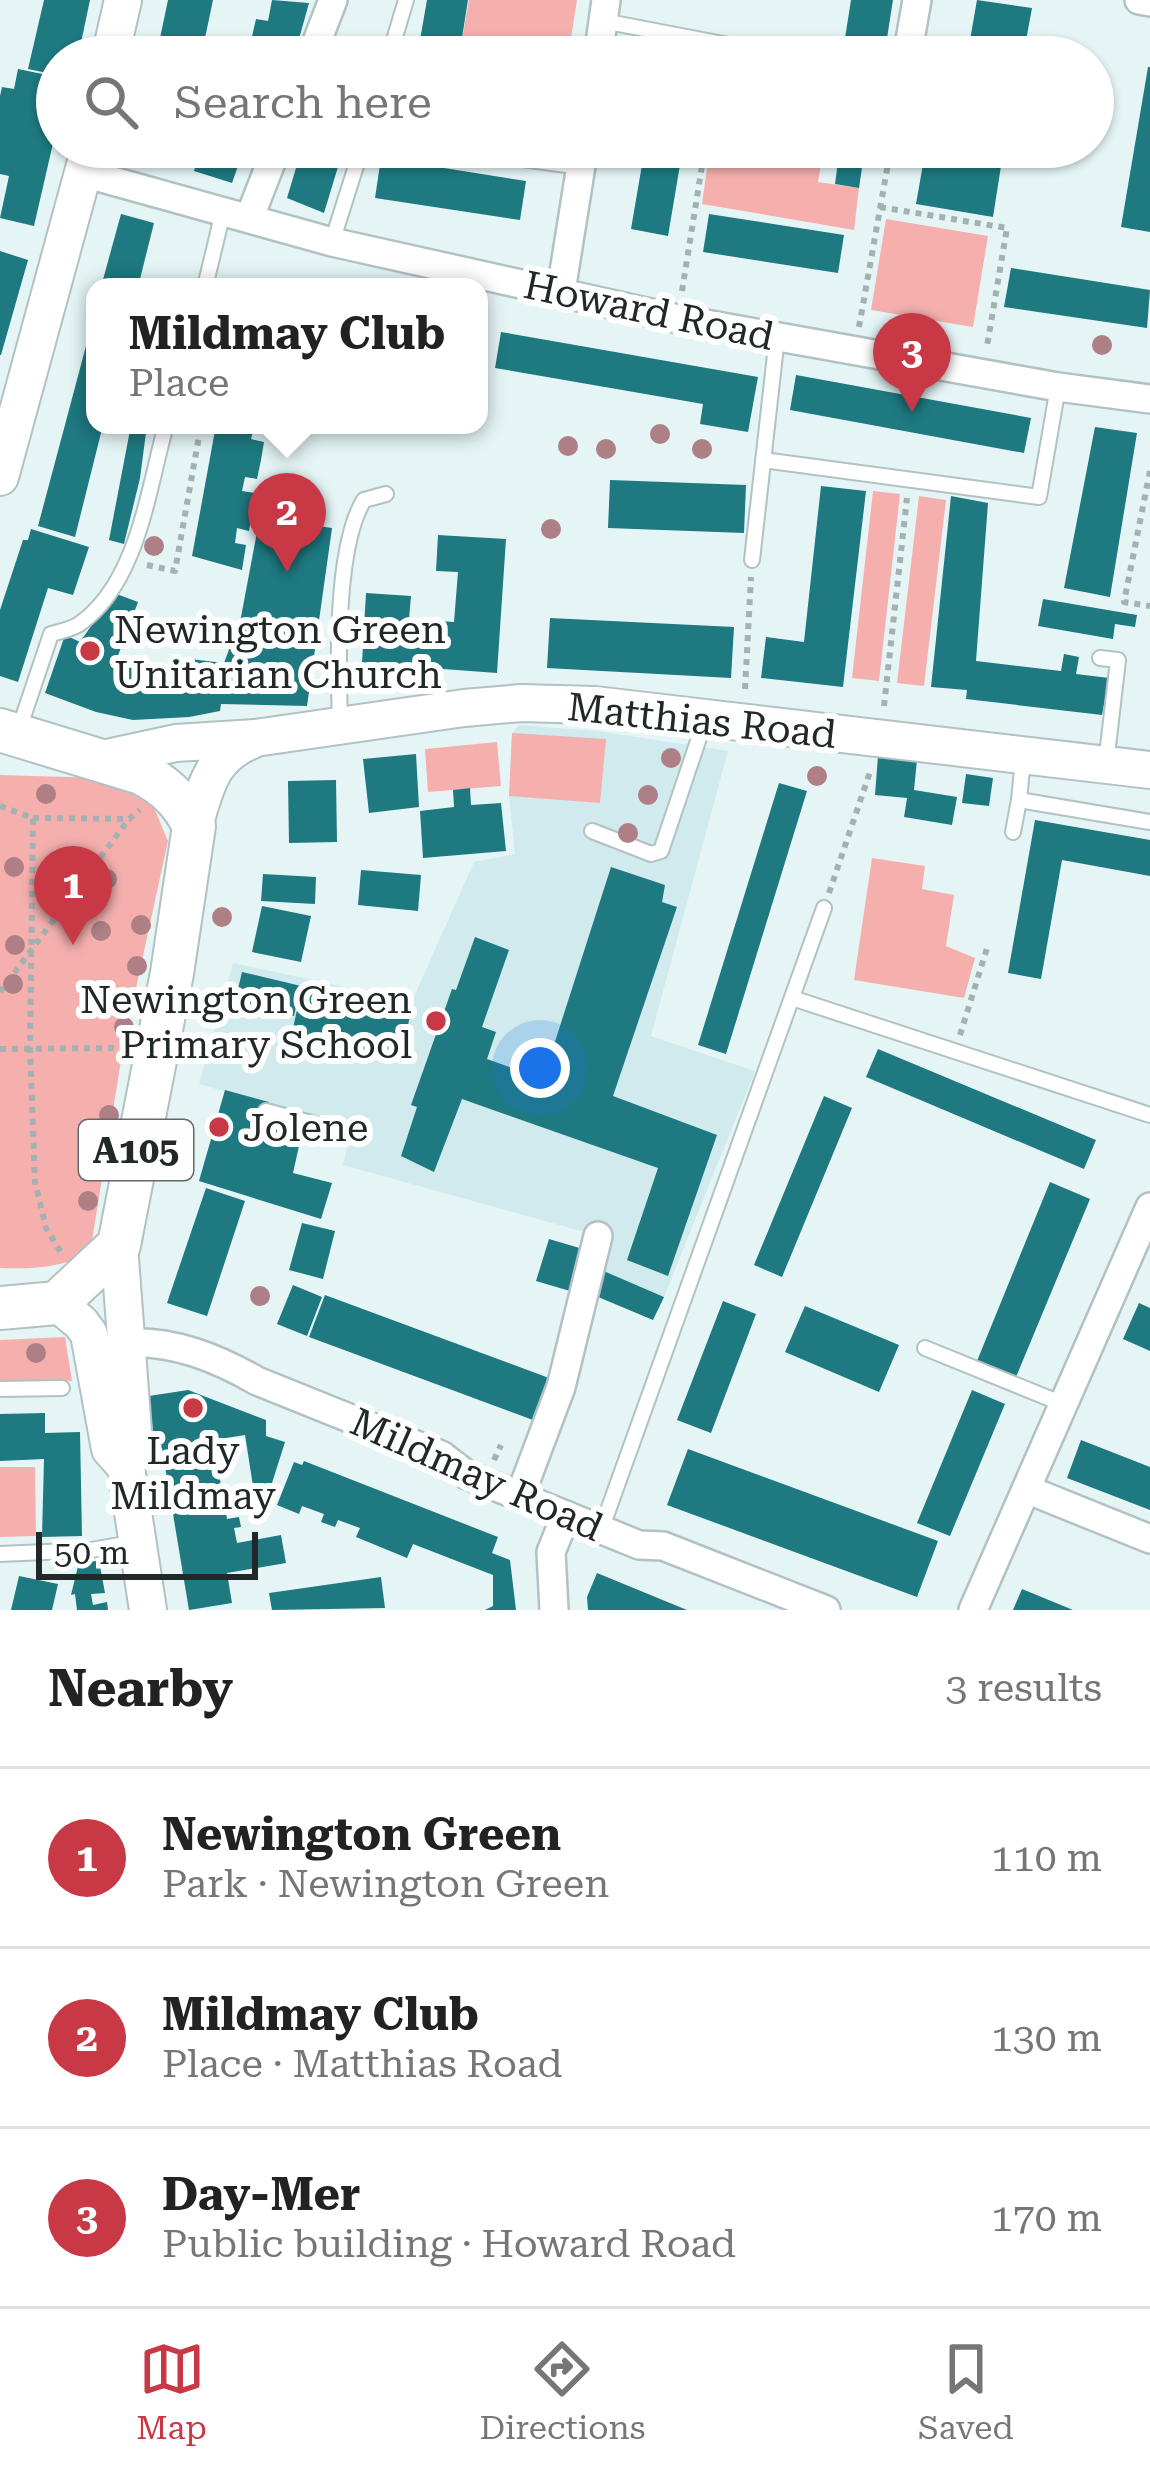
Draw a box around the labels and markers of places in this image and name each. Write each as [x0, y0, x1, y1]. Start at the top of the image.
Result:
pin: 3 [873, 313, 951, 412]
pin: 2 [248, 473, 326, 572]
place label: Newington Green Unitarian Church [114, 607, 446, 698]
marker: Newington Green Unitarian Church [77, 638, 103, 664]
pin: 1 [34, 846, 112, 945]
place label: Newington Green Primary School [80, 977, 412, 1068]
marker: Newington Green Primary School [423, 1008, 449, 1034]
place label: Jolene [243, 1105, 368, 1151]
marker: Jolene [206, 1114, 232, 1140]
marker: Lady Mildmay [180, 1395, 206, 1421]
place label: Lady Mildmay [110, 1428, 276, 1519]

